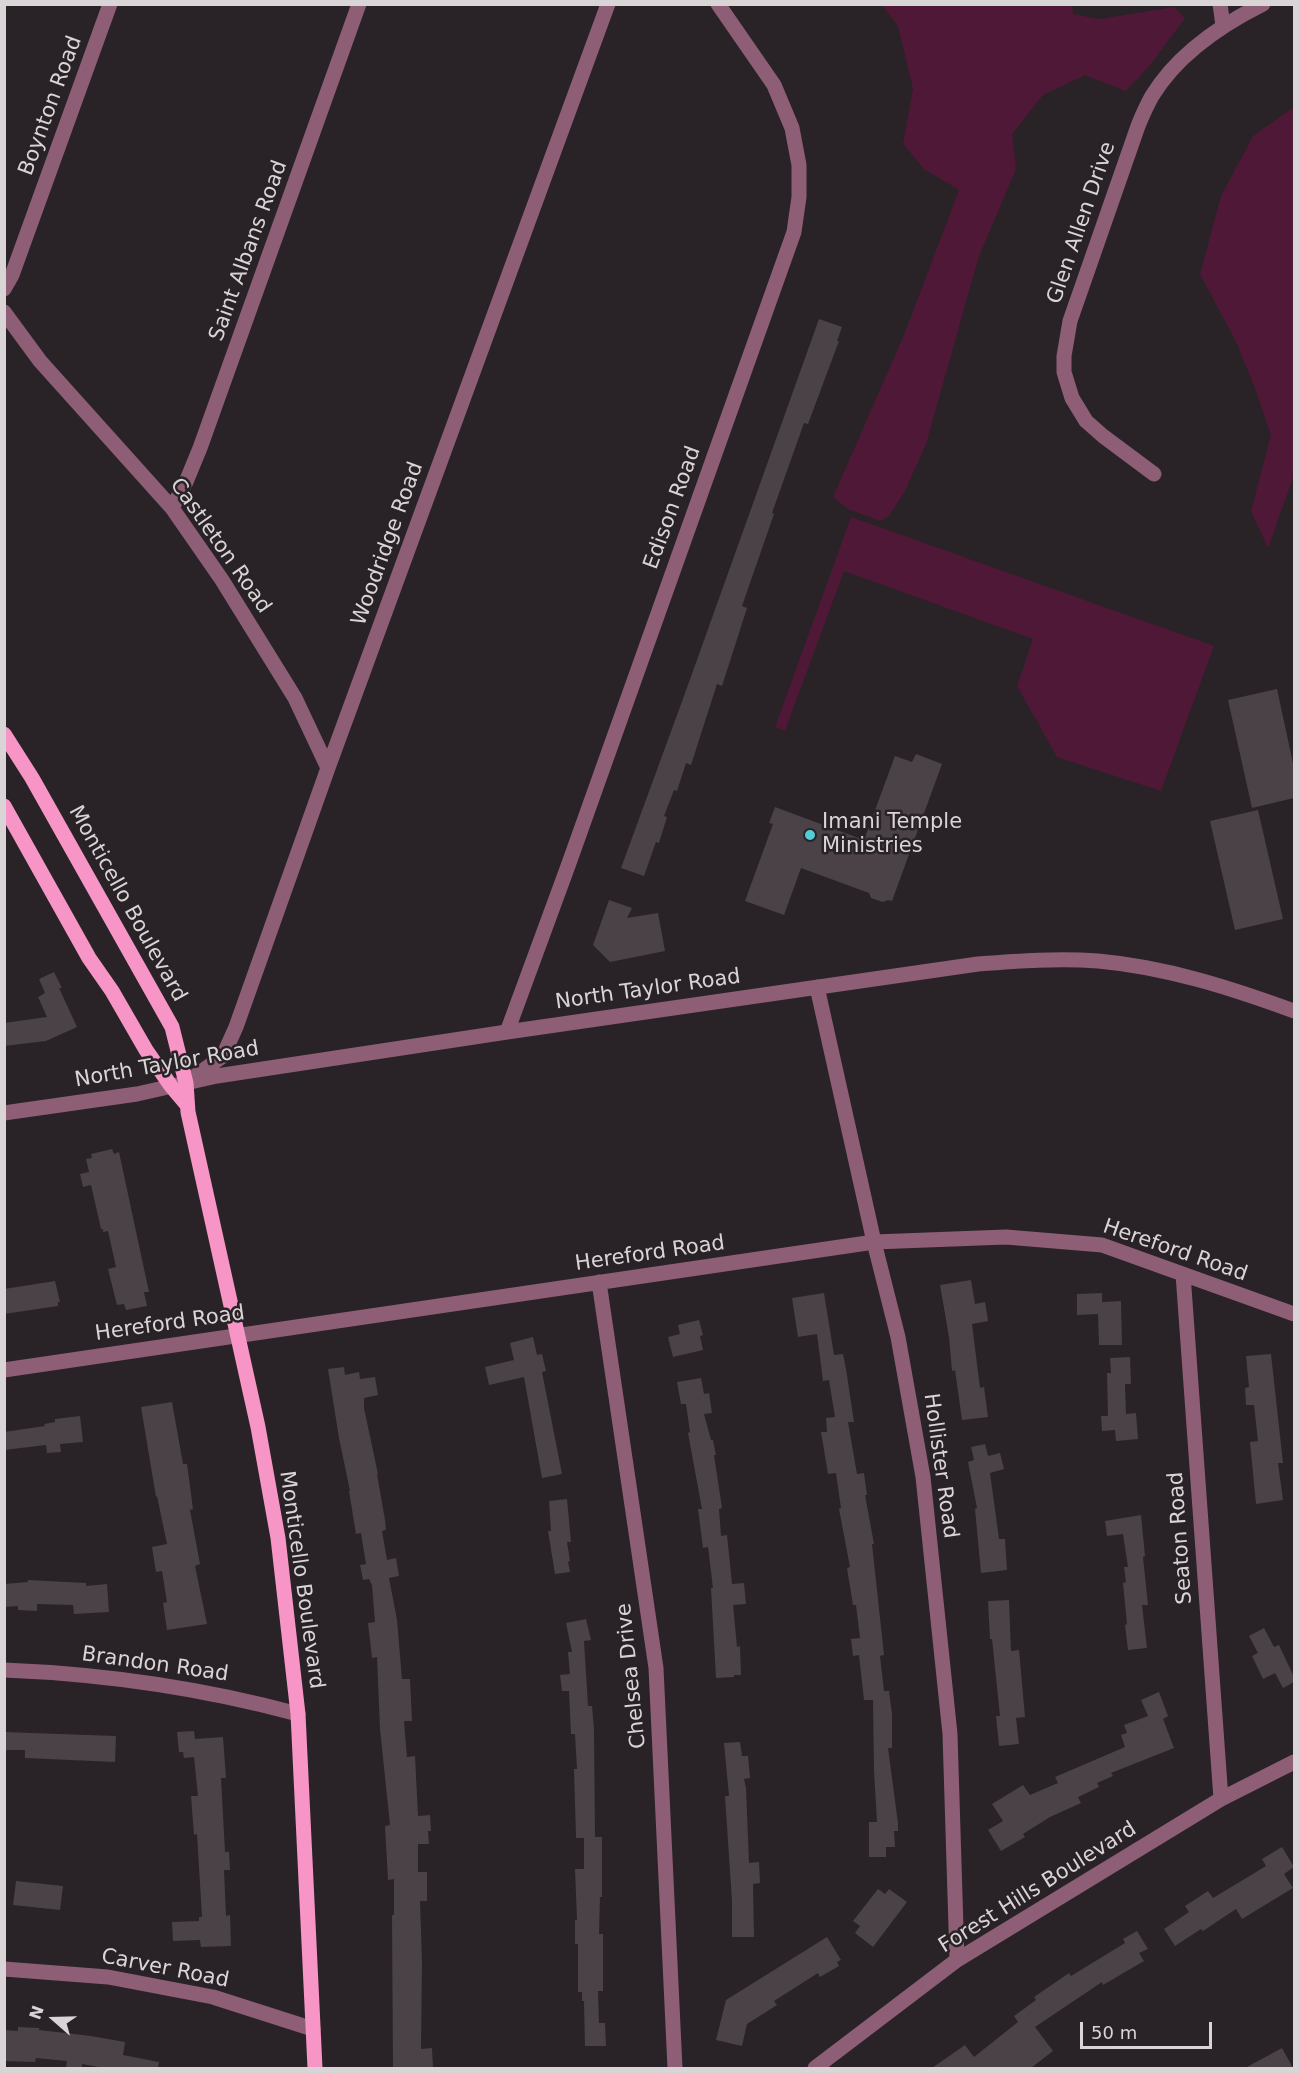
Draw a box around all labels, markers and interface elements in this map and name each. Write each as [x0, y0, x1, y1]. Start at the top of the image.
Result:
street label: Boynton Road [14, 33, 88, 179]
street label: Glen Allen Drive [1042, 139, 1122, 307]
street label: Saint Albans Road [205, 157, 293, 345]
street label: Edison Road [639, 443, 707, 573]
street label: Woodridge Road [347, 459, 429, 629]
street label: Castleton Road [164, 474, 276, 618]
street label: Monticello Boulevard [63, 802, 191, 1006]
place label: Imani Temple Ministries [822, 810, 962, 860]
marker: Imani Temple Ministries [803, 828, 817, 842]
street label: North Taylor Road [554, 965, 742, 1015]
street label: North Taylor Road [73, 1036, 261, 1094]
street label: Hereford Road [1100, 1215, 1250, 1287]
street label: Hereford Road [573, 1231, 727, 1277]
street label: Hereford Road [93, 1301, 247, 1347]
street label: Hollister Road [917, 1392, 963, 1540]
street label: Monticello Boulevard [273, 1469, 329, 1691]
street label: Seaton Road [1164, 1471, 1198, 1605]
street label: Chelsea Drive [612, 1602, 652, 1750]
street label: Brandon Road [80, 1642, 230, 1688]
street label: Forest Hills Boulevard [935, 1817, 1141, 1959]
street label: Carver Road [99, 1944, 231, 1994]
north arrow [24, 1989, 84, 2049]
text: N [25, 2003, 48, 2022]
scale bar [1083, 2010, 1215, 2048]
text: 50 m [1091, 2022, 1137, 2043]

